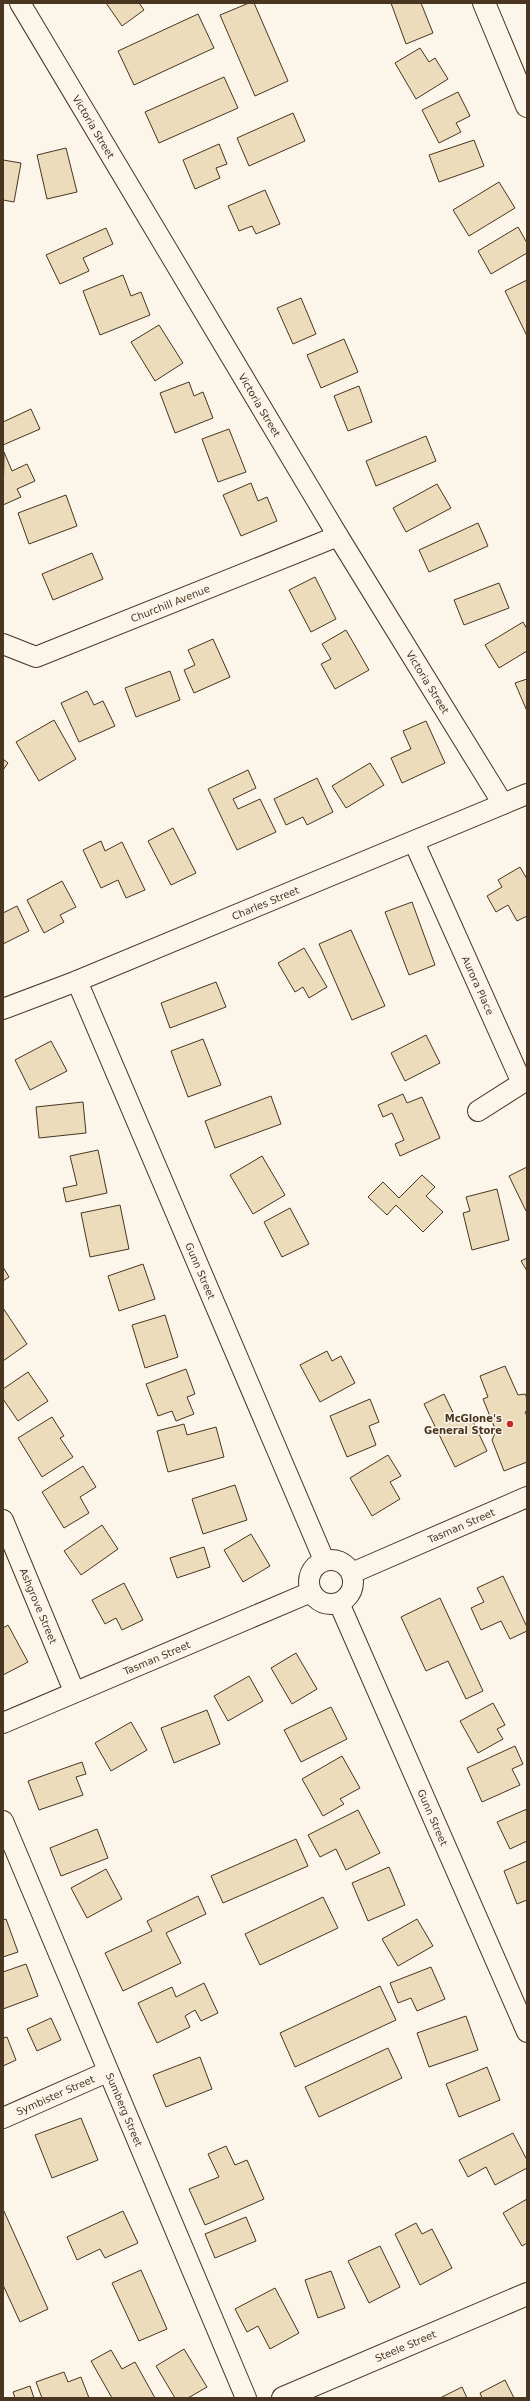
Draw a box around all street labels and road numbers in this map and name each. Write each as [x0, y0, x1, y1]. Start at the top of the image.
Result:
street label: Victoria Street [71, 93, 117, 160]
street label: Victoria Street [237, 371, 283, 439]
street label: Churchill Avenue [129, 582, 211, 624]
street label: Victoria Street [404, 649, 451, 715]
street label: Charles Street [230, 884, 300, 922]
street label: Aurora Place [460, 954, 496, 1016]
street label: Gunn Street [184, 1241, 218, 1301]
street label: Tasman Street [425, 1506, 496, 1545]
street label: Ashgrove Street [18, 1567, 59, 1645]
street label: Tasman Street [121, 1639, 192, 1677]
street label: Gunn Street [416, 1787, 450, 1847]
street label: Sumberg Street [104, 2071, 145, 2148]
street label: Symbister Street [14, 2073, 96, 2117]
street label: Steele Street [373, 2328, 438, 2364]

